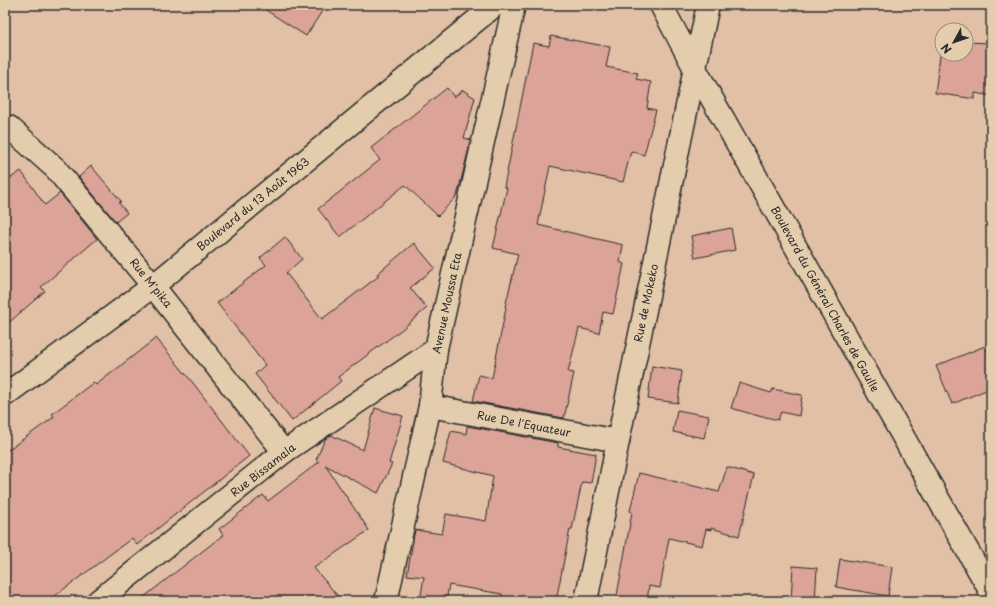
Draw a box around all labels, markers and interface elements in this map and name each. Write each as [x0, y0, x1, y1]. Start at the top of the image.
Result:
north arrow [934, 22, 974, 62]
text: N [936, 40, 955, 58]
street label: Boulevard du 13 Août 1963 [193, 153, 313, 255]
street label: Boulevard du Général Charles de Gaulle [767, 203, 884, 395]
street label: Avenue Moussa Eta [427, 251, 466, 355]
street label: Rue M'pika [126, 254, 177, 311]
street label: Rue de Mokeko [629, 262, 662, 344]
street label: Rue De l'Equateur [476, 406, 573, 441]
street label: Rue Bissamala [227, 439, 299, 500]

